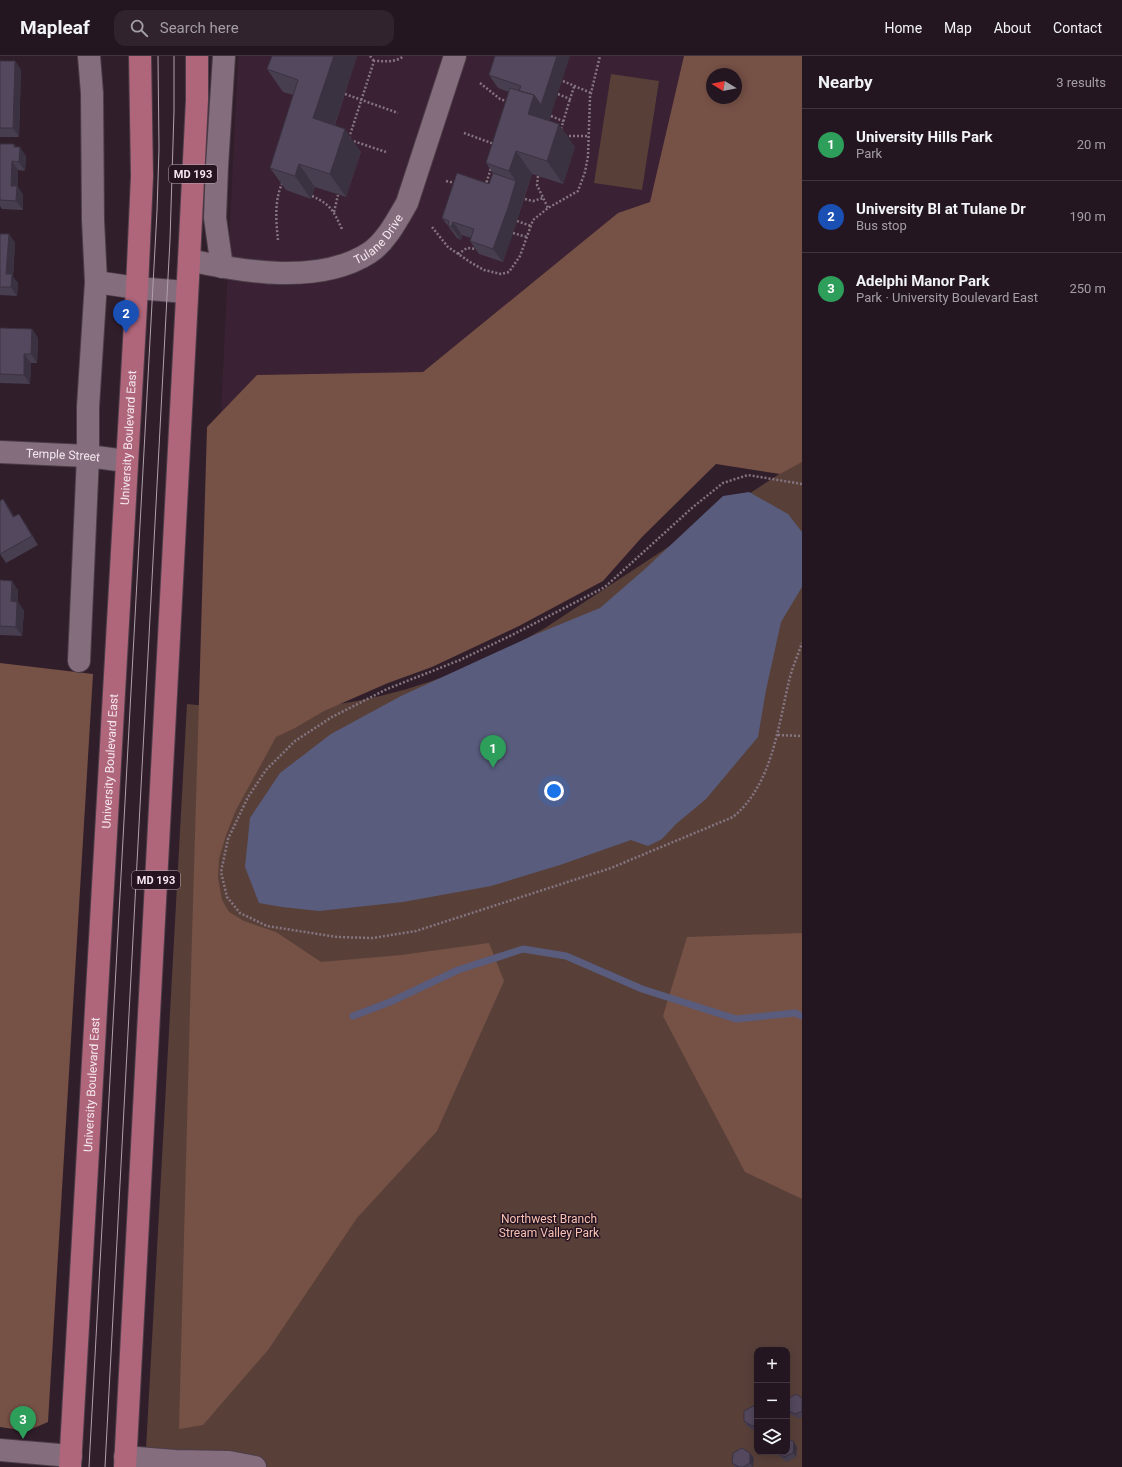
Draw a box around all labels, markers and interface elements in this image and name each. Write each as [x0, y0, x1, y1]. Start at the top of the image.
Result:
search box [114, 10, 394, 46]
text: Mapleaf [20, 16, 90, 39]
icon: search [128, 17, 150, 39]
text: Search here [160, 19, 239, 37]
text: Home [884, 20, 922, 36]
text: Map [944, 20, 972, 36]
text: About [994, 20, 1031, 36]
text: Contact [1053, 20, 1102, 36]
north arrow [706, 68, 742, 104]
text: Nearby [818, 72, 873, 92]
text: 3 results [1056, 75, 1106, 90]
text: University Hills Park [856, 128, 992, 146]
text: 1 [827, 137, 835, 152]
text: 20 m [1077, 137, 1106, 152]
text: Park [856, 146, 882, 161]
road number: MD 193 [169, 165, 217, 183]
text: University Bl at Tulane Dr [856, 200, 1026, 218]
text: 2 [827, 209, 835, 224]
text: 190 m [1069, 209, 1106, 224]
street label: Tulane Drive [352, 212, 406, 267]
text: Bus stop [856, 218, 907, 233]
text: Adelphi Manor Park [856, 272, 990, 290]
text: 3 [827, 281, 835, 296]
text: 250 m [1069, 281, 1106, 296]
text: Park · University Boulevard East [856, 290, 1038, 305]
pin: 2 [113, 300, 139, 333]
street label: University Boulevard East [118, 370, 139, 505]
street label: Temple Street [26, 446, 101, 465]
street label: University Boulevard East [99, 693, 121, 829]
pin: 1 [480, 735, 506, 768]
your location [544, 781, 564, 801]
road number: MD 193 [132, 871, 180, 889]
street label: University Boulevard East [81, 1017, 103, 1152]
park label: Northwest Branch Stream Valley Park [499, 1212, 600, 1240]
map controls [754, 1347, 790, 1455]
button: + [754, 1347, 790, 1383]
button: − [754, 1383, 790, 1419]
pin: 3 [10, 1406, 36, 1439]
button: layers [754, 1419, 790, 1455]

